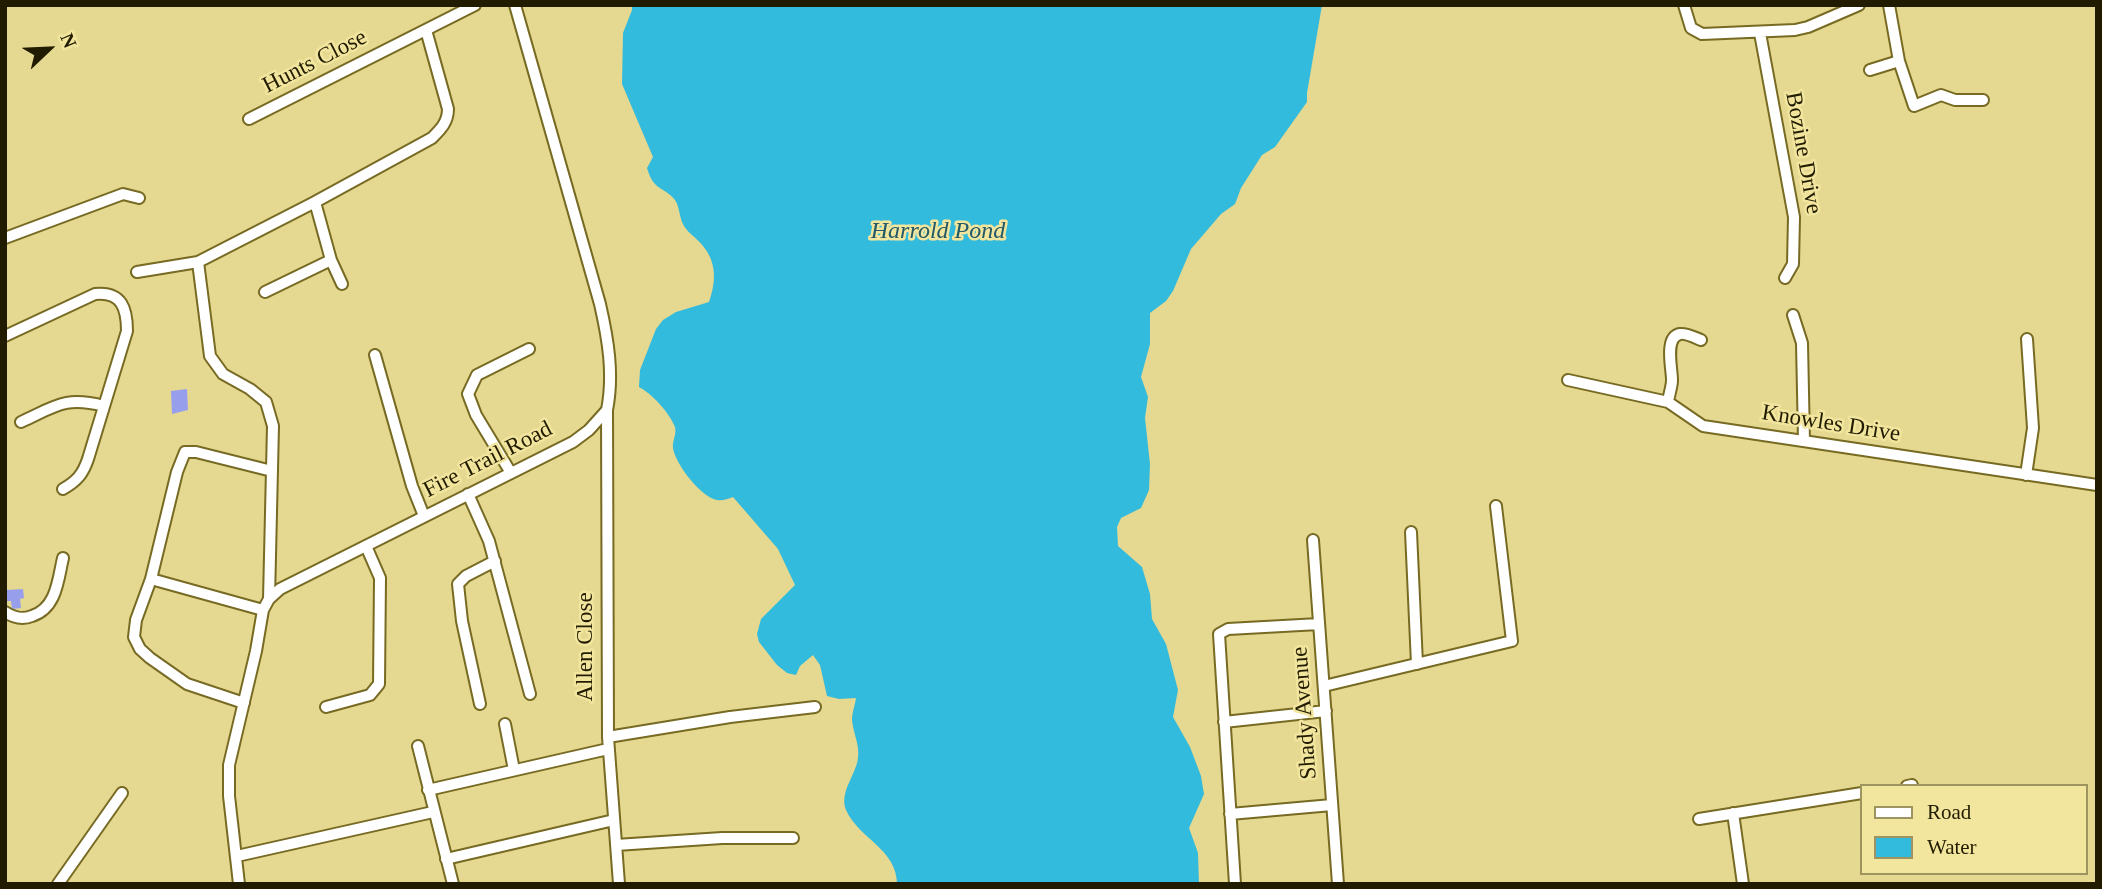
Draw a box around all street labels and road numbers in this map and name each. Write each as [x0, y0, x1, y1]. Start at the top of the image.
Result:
street label: Hunts Close [258, 24, 372, 100]
street label: Bozine Drive [1779, 90, 1827, 216]
street label: Knowles Drive [1760, 399, 1902, 449]
street label: Fire Trail Road [419, 416, 557, 504]
street label: Allen Close [572, 592, 600, 702]
street label: Shady Avenue [1287, 646, 1323, 780]

